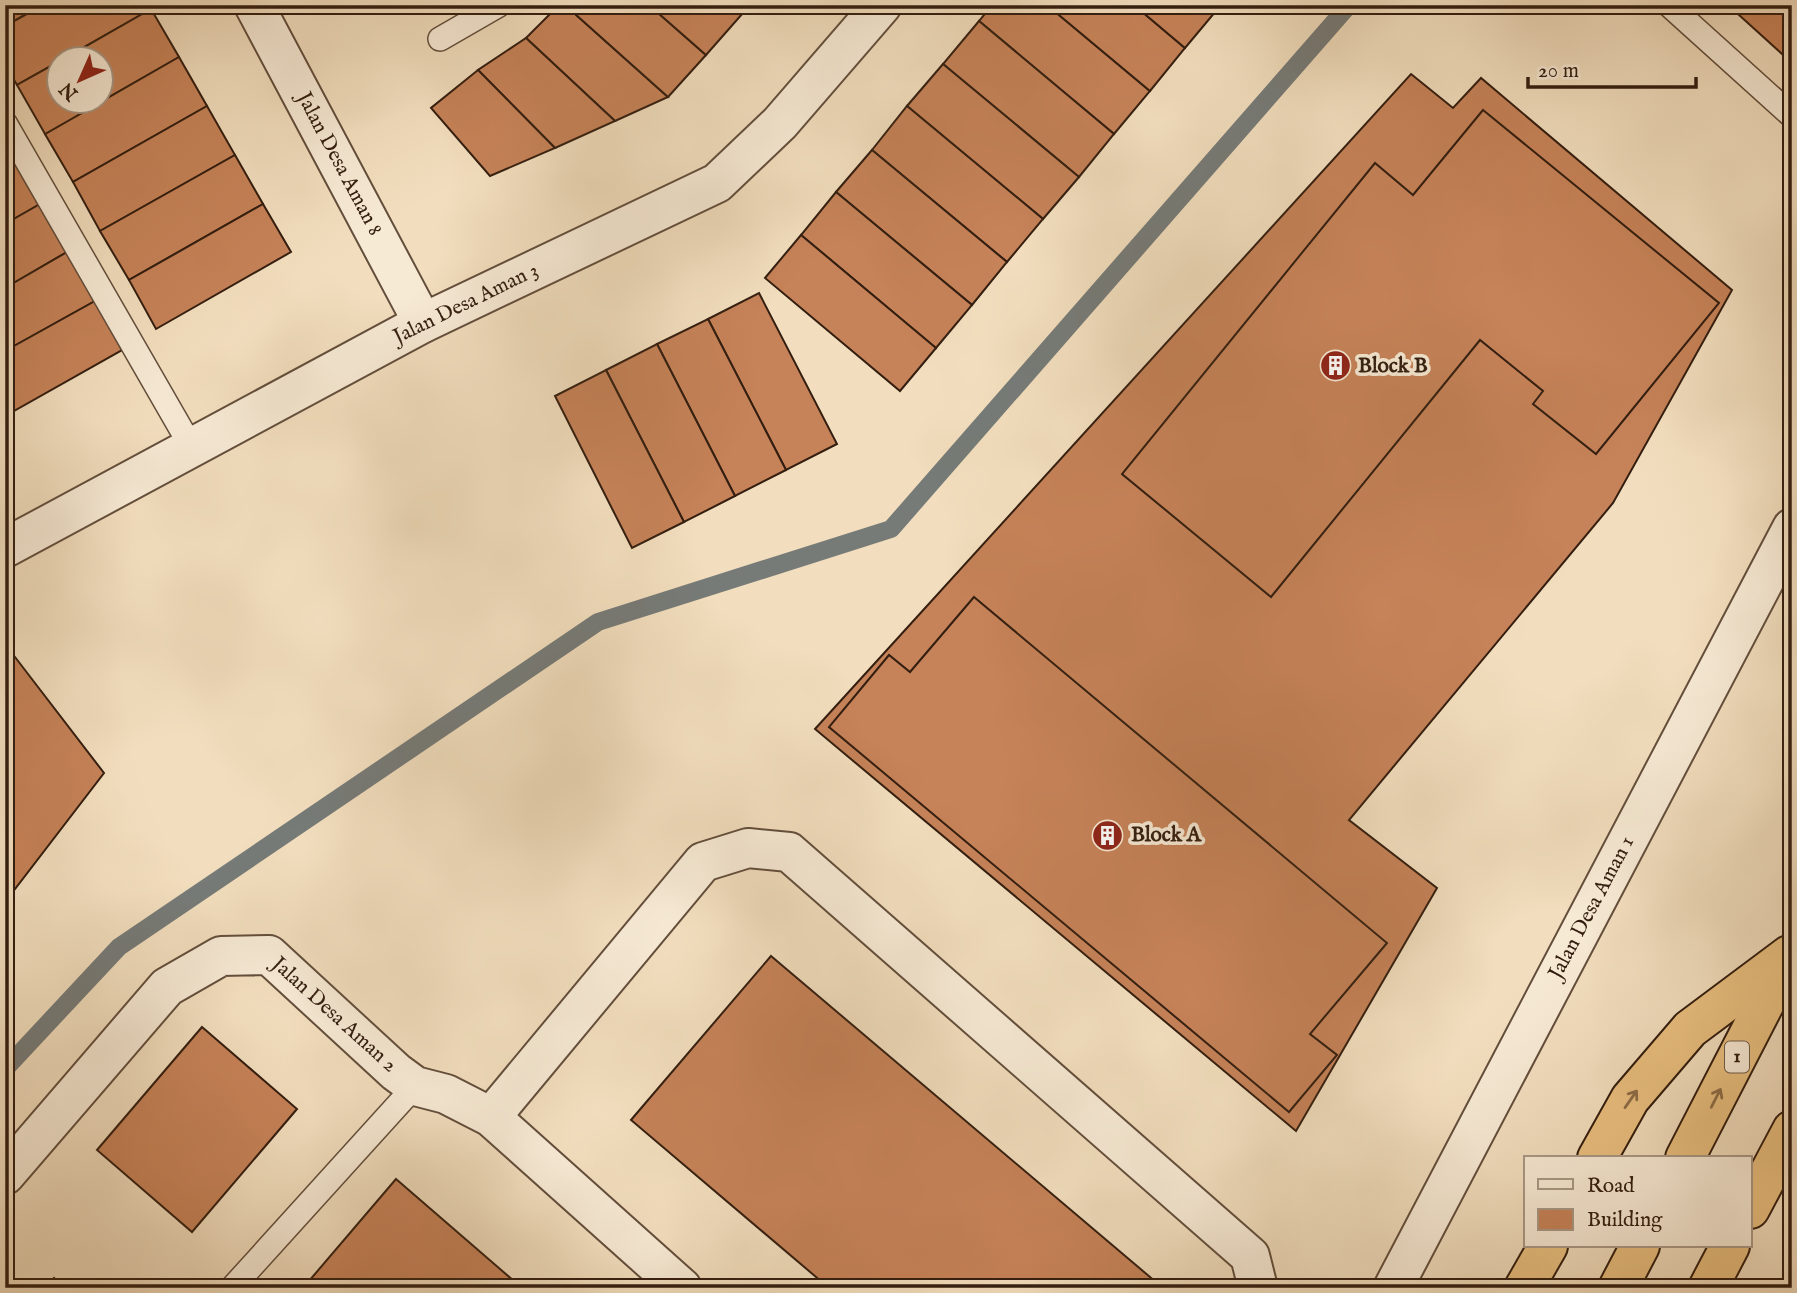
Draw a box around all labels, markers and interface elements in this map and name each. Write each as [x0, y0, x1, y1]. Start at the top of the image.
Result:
north arrow [46, 46, 116, 116]
scale bar [1528, 46, 1696, 90]
text: 20 m [1538, 58, 1579, 85]
text: N [55, 76, 84, 106]
street label: Jalan Desa Aman 8 [289, 86, 388, 240]
street label: Jalan Desa Aman 3 [387, 257, 543, 352]
building icon: Block B [1318, 349, 1352, 383]
place label: Block B [1358, 353, 1428, 380]
building icon: Block A [1091, 818, 1125, 852]
place label: Block A [1131, 822, 1203, 849]
street label: Jalan Desa Aman 1 [1542, 832, 1641, 986]
street label: Jalan Desa Aman 2 [264, 950, 403, 1079]
road number: 1 [1725, 1042, 1749, 1072]
one-way arrow [1709, 1088, 1723, 1108]
one-way arrow [1624, 1090, 1638, 1109]
legend [1524, 1156, 1752, 1248]
text: Road [1587, 1173, 1635, 1200]
text: Building [1587, 1207, 1663, 1234]

